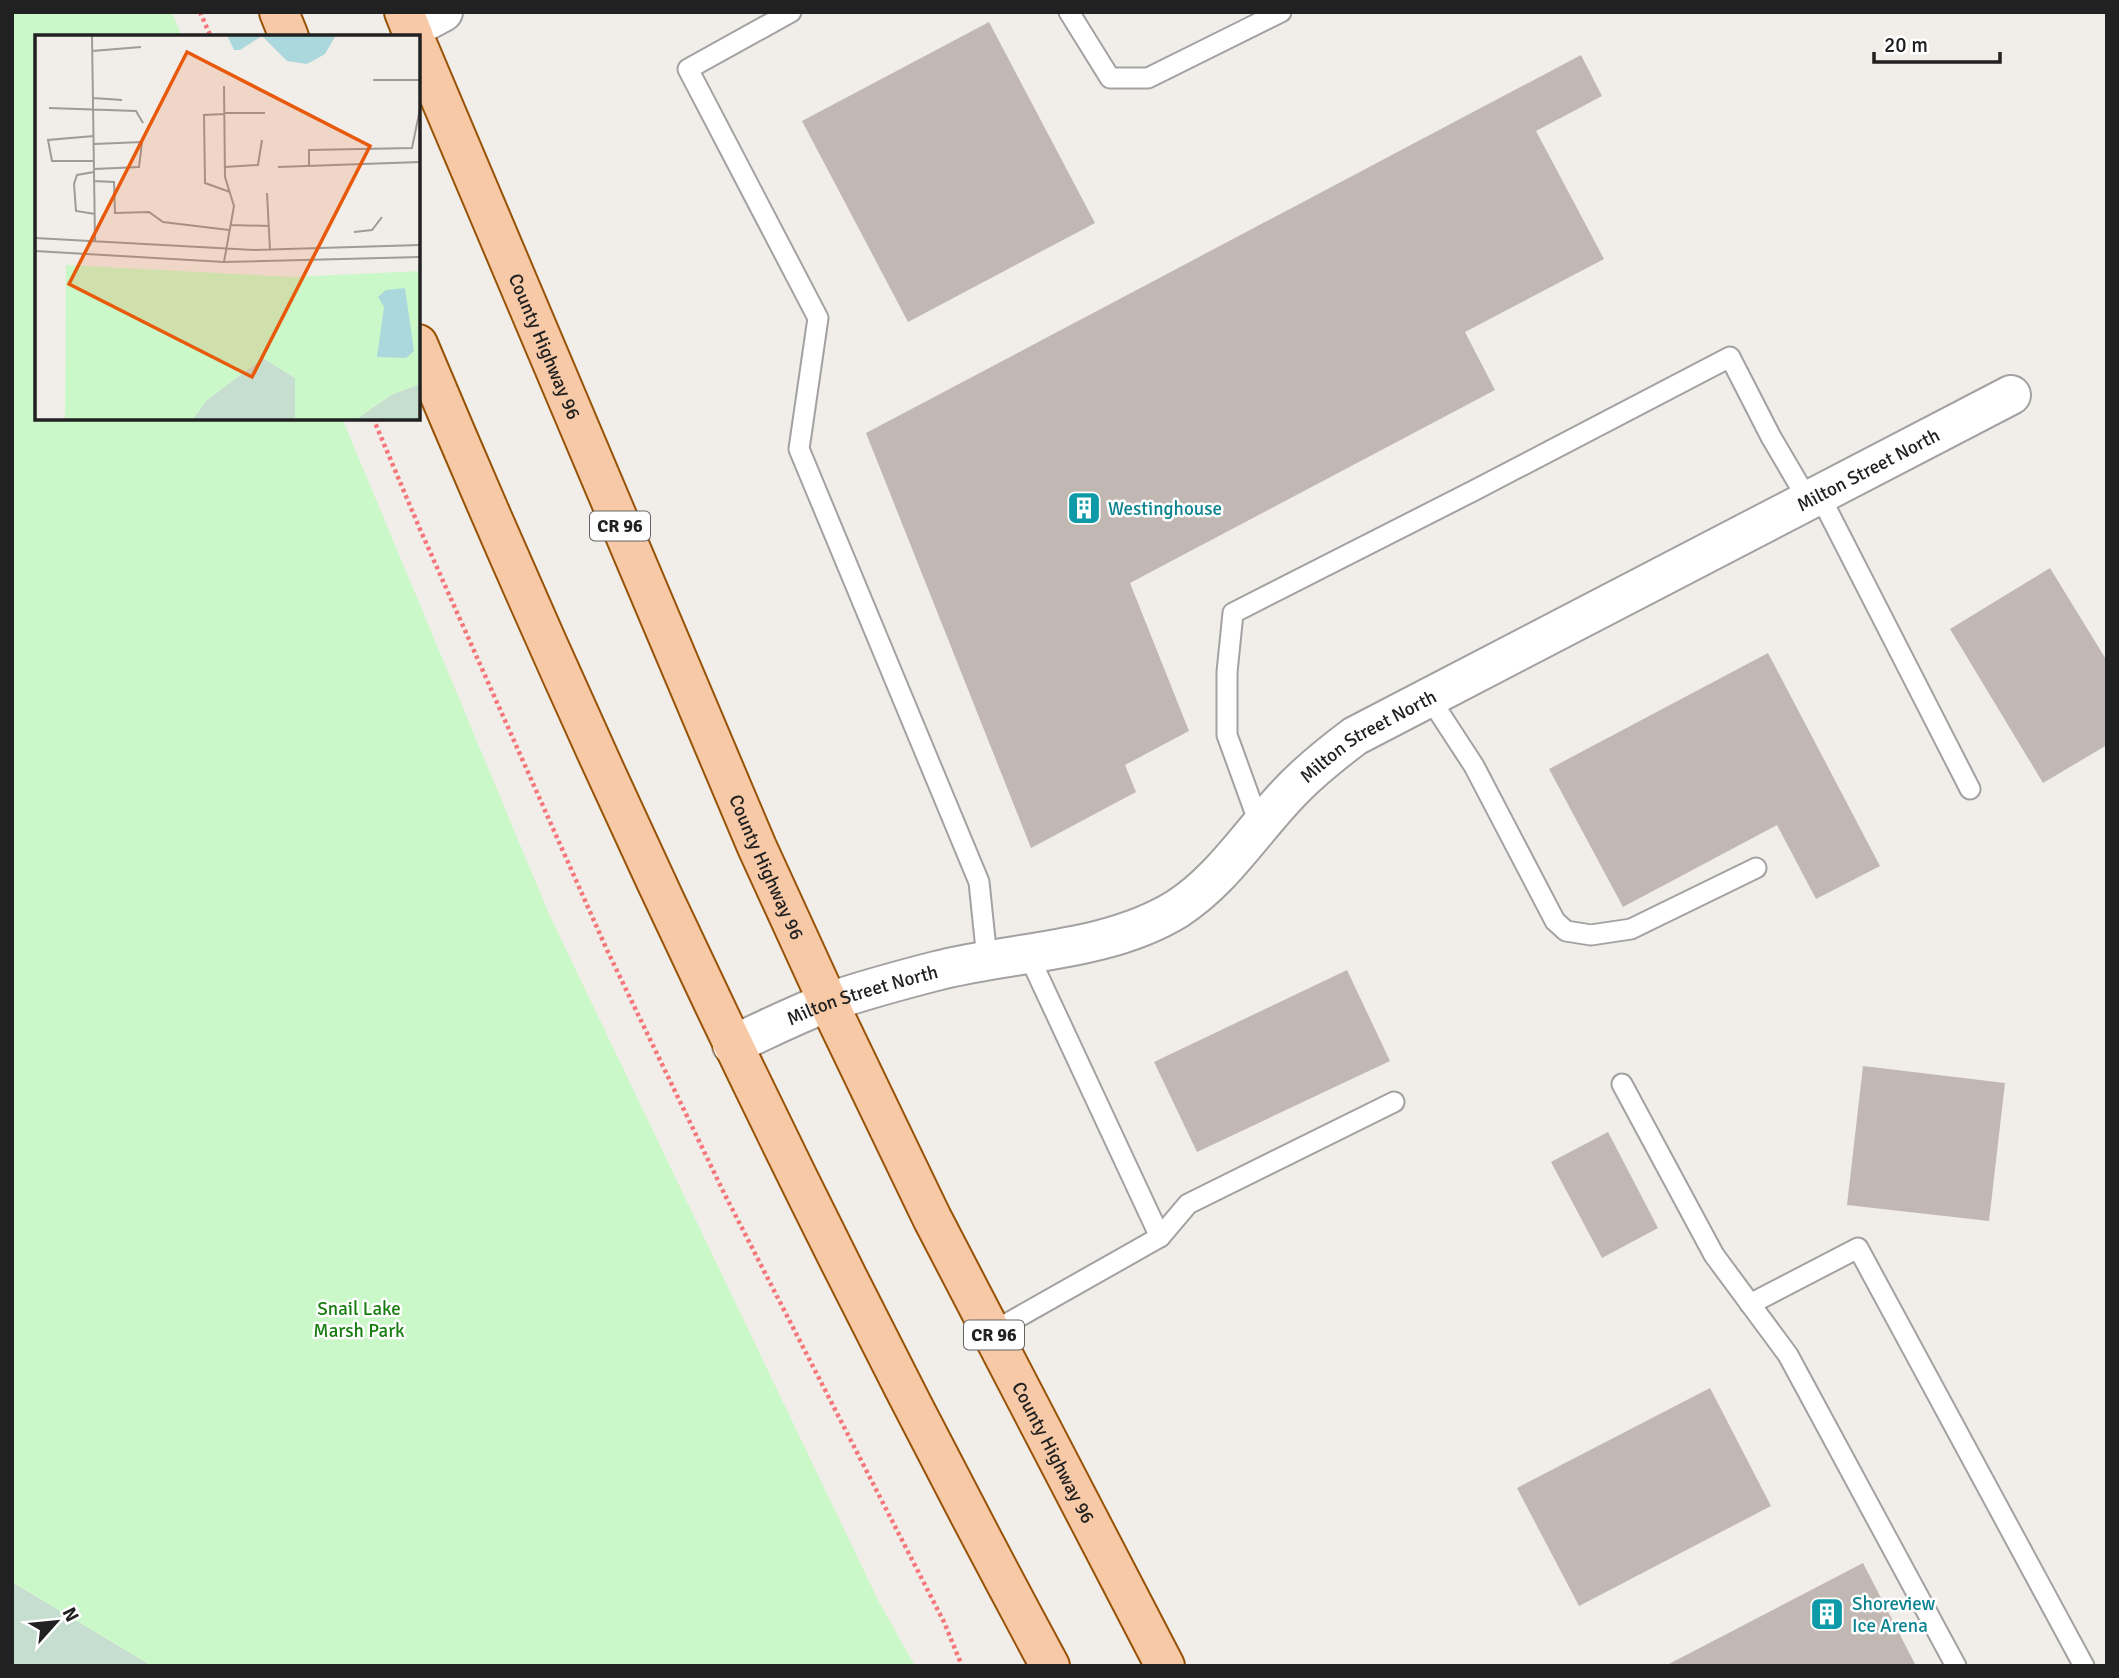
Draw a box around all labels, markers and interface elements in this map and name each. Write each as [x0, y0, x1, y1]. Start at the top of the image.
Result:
scale bar [1874, 21, 2000, 65]
text: 20 m [1884, 32, 1928, 58]
inset map [35, 35, 420, 420]
street label: County Highway 96 [503, 270, 586, 423]
street label: Milton Street North [1793, 423, 1944, 517]
building icon: Westinghouse [1065, 489, 1103, 527]
place label: Westinghouse [1108, 497, 1222, 521]
road number: CR 96 [590, 512, 650, 540]
street label: Milton Street North [1295, 685, 1441, 789]
street label: County Highway 96 [723, 791, 809, 944]
street label: Milton Street North [783, 960, 941, 1031]
park label: Snail Lake Marsh Park [313, 1297, 405, 1343]
road number: CR 96 [964, 1320, 1024, 1350]
street label: County Highway 96 [1006, 1378, 1100, 1528]
north arrow [21, 1587, 91, 1657]
place label: Shoreview Ice Arena [1852, 1592, 1936, 1638]
building icon: Shoreview Ice Arena [1808, 1595, 1846, 1633]
text: N [57, 1603, 84, 1626]

